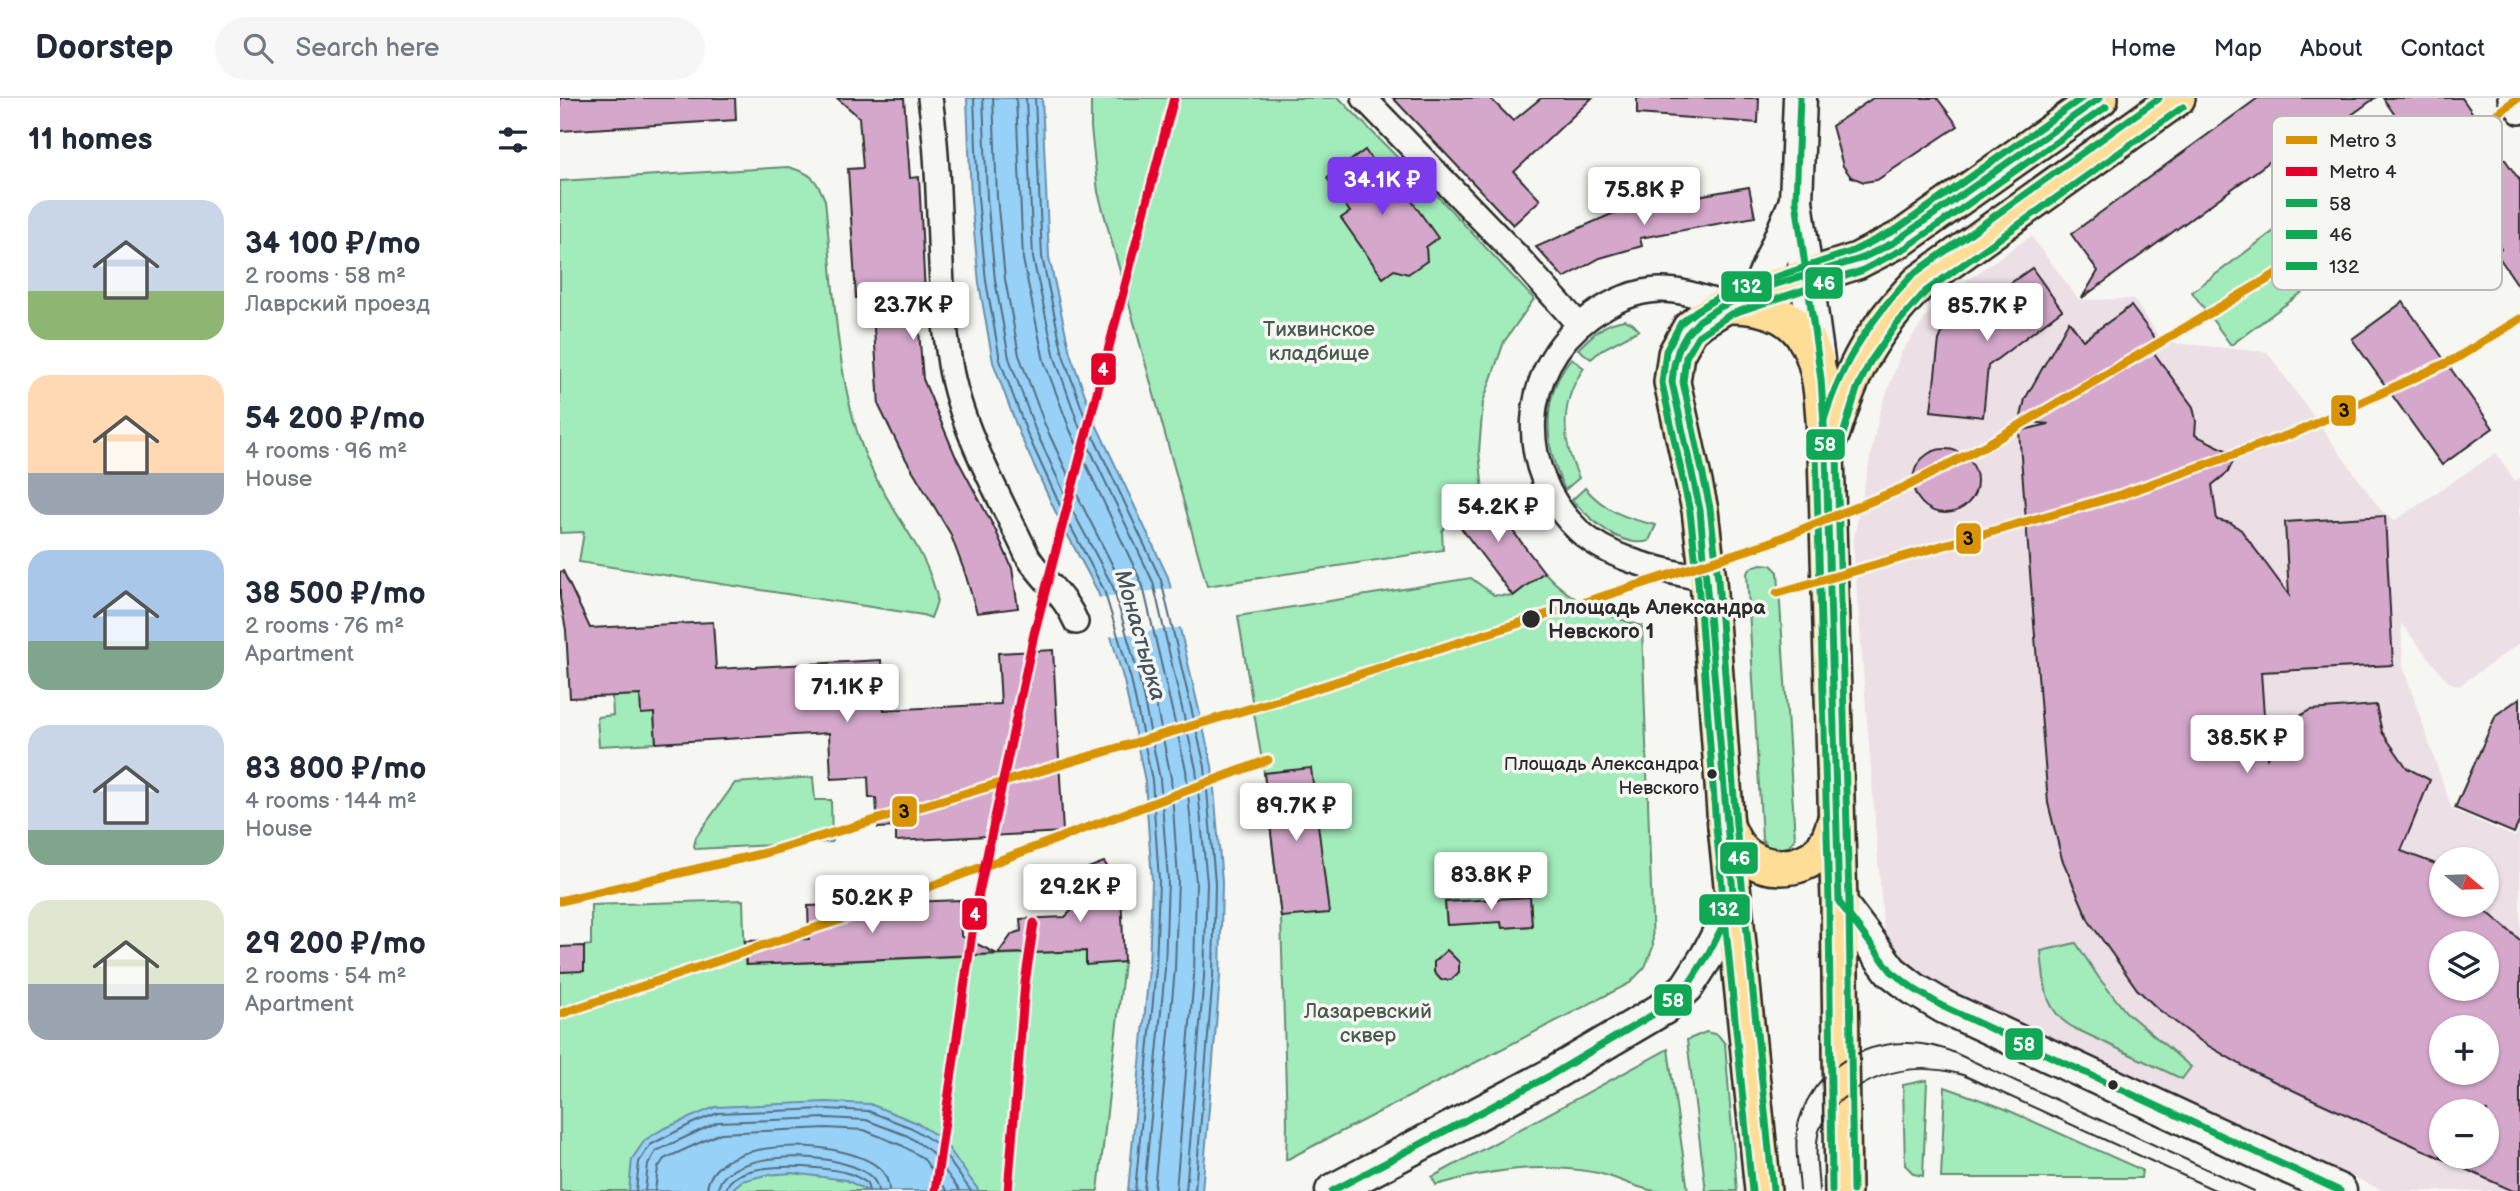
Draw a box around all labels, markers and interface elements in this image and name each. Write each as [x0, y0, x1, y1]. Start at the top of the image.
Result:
search box [215, 17, 705, 80]
text: Doorstep [35, 28, 173, 68]
icon: search [239, 29, 277, 67]
text: Search here [295, 33, 439, 64]
text: Home [2111, 34, 2176, 63]
text: Map [2214, 34, 2262, 63]
text: About [2300, 34, 2362, 63]
text: Contact [2400, 34, 2485, 63]
legend [2272, 116, 2502, 290]
icon: filters [494, 121, 532, 159]
text: 11 homes [28, 122, 152, 158]
text: Metro 3 [2329, 130, 2397, 153]
pin: 34.1K ₽ [1317, 158, 1447, 217]
text: Metro 4 [2329, 161, 2397, 184]
text: 34.1K ₽ [1344, 166, 1420, 194]
pin: 75.8K ₽ [1579, 167, 1709, 227]
text: 75.8K ₽ [1604, 176, 1684, 204]
text: 58 [2329, 193, 2351, 216]
text: 46 [2329, 224, 2352, 247]
text: 34 100 ₽/mo [245, 226, 421, 262]
icon: home [84, 228, 168, 312]
text: 132 [2329, 256, 2360, 279]
text: 2 rooms · 58 m² [245, 262, 406, 290]
line badge: 46 [1804, 266, 1844, 300]
line badge: 132 [1720, 270, 1773, 303]
text: 46 [1813, 273, 1835, 296]
text: 132 [1732, 276, 1763, 299]
pin: 23.7K ₽ [848, 282, 978, 342]
pin: 85.7K ₽ [1922, 284, 2052, 343]
text: Лаврский проезд [245, 290, 430, 318]
text: 23.7K ₽ [873, 291, 953, 319]
text: 85.7K ₽ [1947, 292, 2027, 320]
park label: Тихвинское кладбище [1263, 317, 1375, 366]
line badge: 4 [1090, 352, 1117, 386]
text: 4 [1097, 359, 1109, 382]
line badge: 3 [2330, 394, 2357, 427]
text: 3 [2338, 400, 2350, 423]
text: 54 200 ₽/mo [245, 401, 425, 437]
icon: home [84, 403, 168, 487]
line badge: 58 [1805, 428, 1846, 461]
text: 58 [1814, 434, 1836, 457]
text: 4 rooms · 96 m² [245, 437, 407, 465]
text: House [245, 465, 312, 493]
pin: 54.2K ₽ [1433, 484, 1563, 544]
text: 54.2K ₽ [1458, 493, 1538, 521]
line badge: 3 [1955, 522, 1982, 555]
text: 3 [1962, 528, 1974, 551]
water label: Монастырка [1108, 566, 1172, 704]
text: 38 500 ₽/mo [245, 576, 426, 612]
icon: home [84, 578, 168, 662]
place label: Площадь Александра Невского 1 [1548, 595, 1766, 644]
marker: Площадь Александра Невского 1 [1520, 608, 1542, 630]
text: 2 rooms · 76 m² [245, 612, 404, 640]
text: Apartment [245, 640, 354, 668]
pin: 71.1K ₽ [782, 664, 912, 724]
text: 71.1K ₽ [811, 673, 883, 701]
pin: 38.5K ₽ [2182, 716, 2312, 775]
text: 38.5K ₽ [2207, 724, 2287, 752]
text: 83 800 ₽/mo [245, 751, 426, 787]
icon: home [84, 753, 168, 837]
place label: Площадь Александра Невского [1504, 753, 1699, 800]
marker: Площадь Александра Невского [1705, 767, 1719, 781]
pin: 89.7K ₽ [1231, 784, 1361, 843]
text: 4 rooms · 144 m² [245, 787, 417, 815]
text: 89.7K ₽ [1256, 792, 1336, 820]
line badge: 3 [891, 795, 918, 828]
text: 3 [898, 801, 910, 824]
text: House [245, 815, 312, 843]
line badge: 46 [1719, 841, 1759, 875]
north arrow [2429, 847, 2499, 917]
map controls [2429, 847, 2499, 1169]
text: 46 [1728, 848, 1750, 871]
pin: 83.8K ₽ [1426, 852, 1556, 912]
text: 83.8K ₽ [1450, 861, 1532, 889]
pin: 29.2K ₽ [1015, 864, 1145, 924]
text: 29.2K ₽ [1039, 873, 1121, 901]
pin: 50.2K ₽ [807, 876, 937, 935]
text: 50.2K ₽ [831, 884, 913, 912]
line badge: 132 [1698, 893, 1751, 926]
line badge: 4 [961, 897, 988, 931]
text: 132 [1709, 899, 1740, 922]
text: 4 [969, 904, 981, 927]
text: 29 200 ₽/mo [245, 926, 426, 962]
icon: home [84, 928, 168, 1012]
button: layers [2429, 931, 2499, 1001]
text: 2 rooms · 54 m² [245, 962, 407, 990]
line badge: 58 [1653, 983, 1693, 1017]
text: Apartment [245, 990, 354, 1018]
text: 58 [1662, 990, 1684, 1013]
park label: Лазаревский сквер [1303, 999, 1432, 1048]
button: + [2429, 1015, 2499, 1085]
line badge: 58 [2004, 1027, 2044, 1061]
text: 58 [2013, 1034, 2035, 1057]
unlabelled marker [2106, 1078, 2120, 1092]
button: − [2429, 1099, 2499, 1169]

